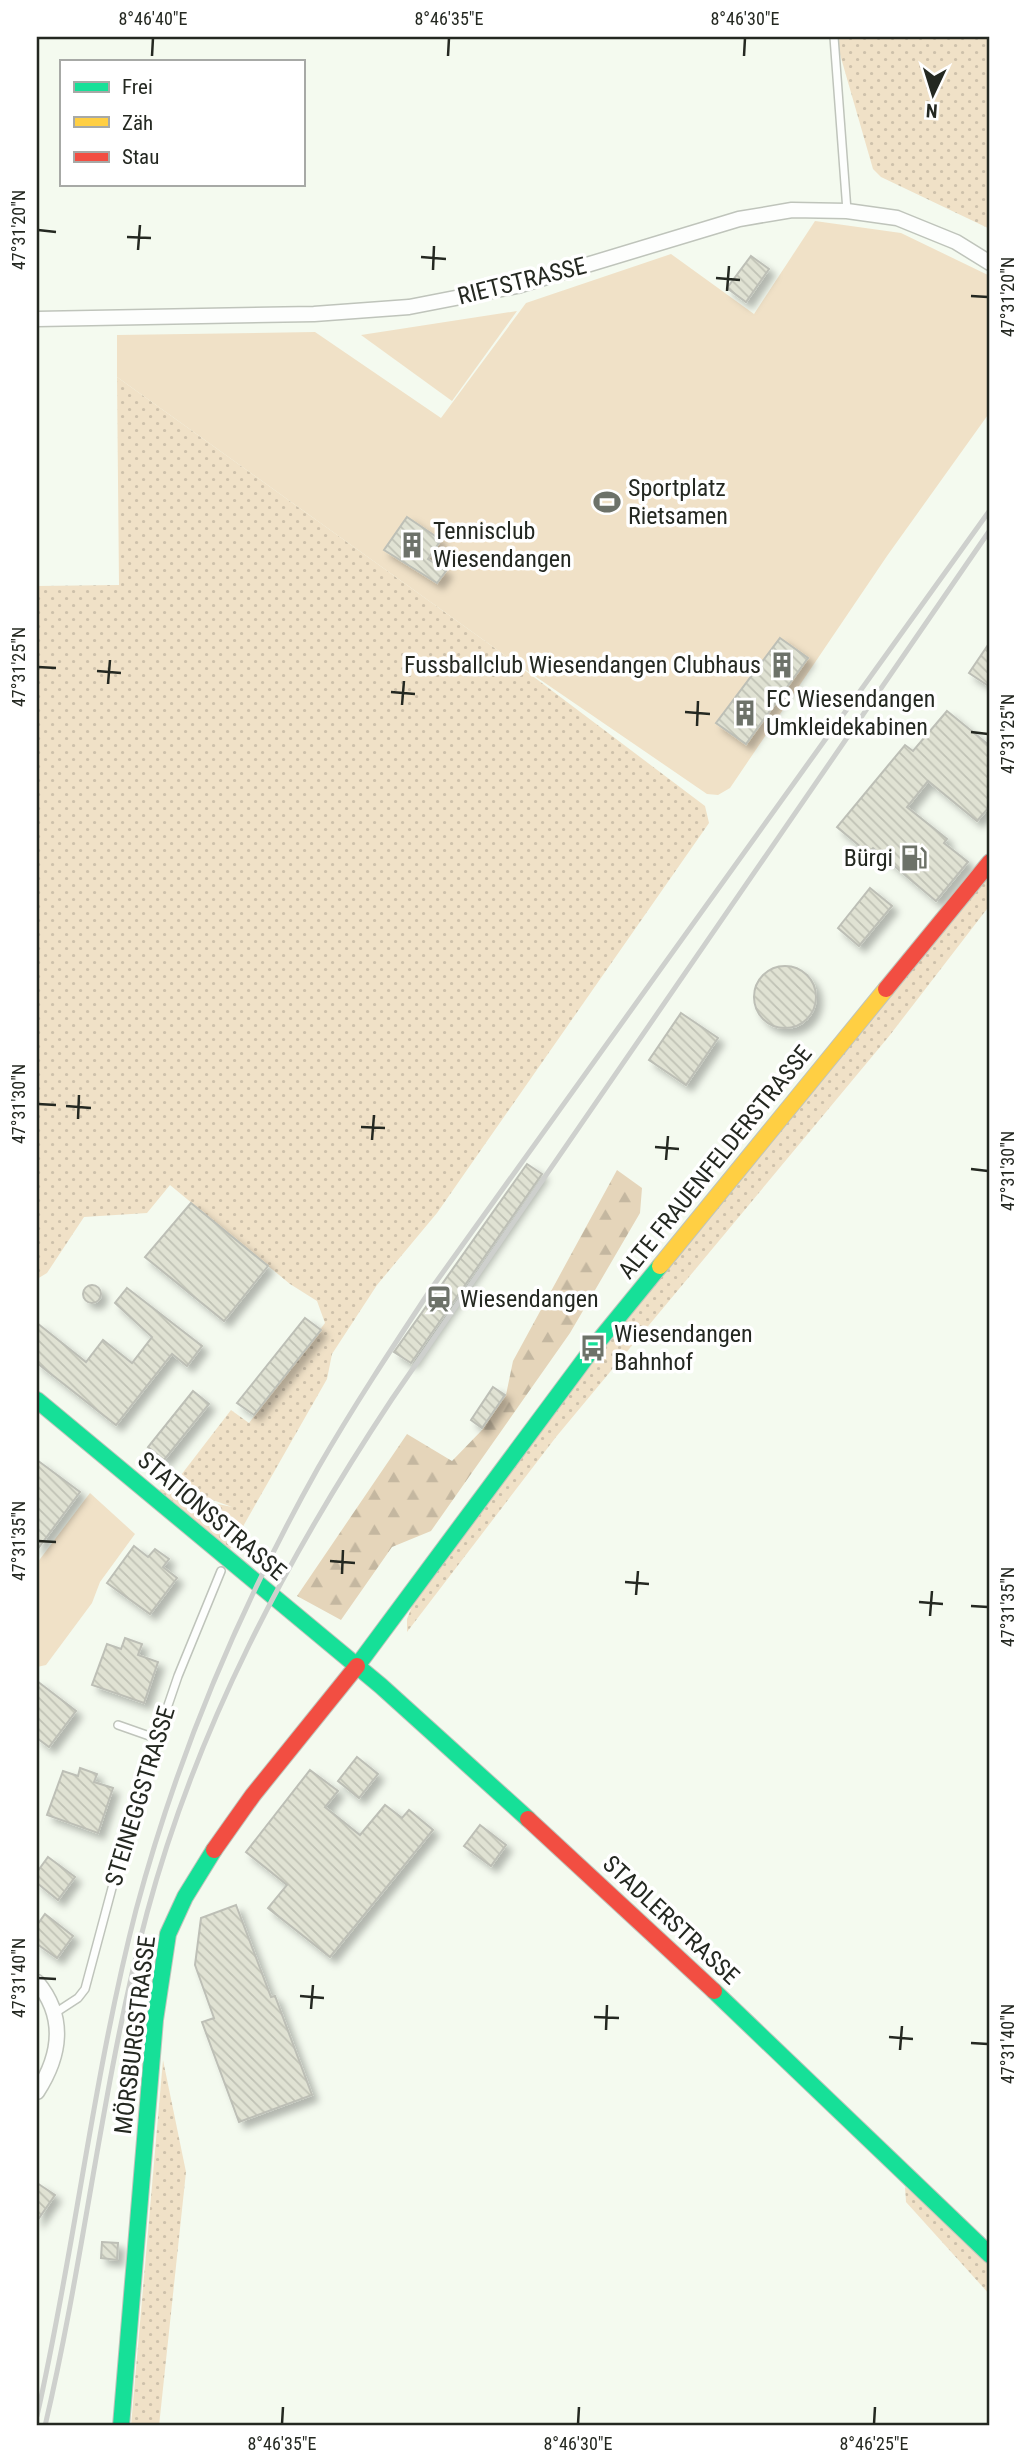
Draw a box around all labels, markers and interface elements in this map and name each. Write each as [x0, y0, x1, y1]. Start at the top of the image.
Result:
text: 8°46'40"E [118, 8, 188, 29]
text: 8°46'35"E [414, 8, 484, 29]
text: 8°46'30"E [710, 8, 780, 29]
legend [60, 60, 304, 186]
north arrow [898, 60, 968, 130]
text: Frei [122, 75, 153, 99]
text: N [925, 99, 938, 122]
text: Zäh [122, 111, 153, 135]
text: Stau [122, 145, 159, 169]
text: 47°31'20"N [8, 190, 29, 270]
street label: RIETSTRASSE [455, 251, 589, 310]
text: 47°31'20"N [997, 257, 1018, 337]
place label: Sportplatz Rietsamen [628, 474, 728, 530]
sports icon: Sportplatz Rietsamen [592, 487, 622, 517]
place label: Tennisclub Wiesendangen [433, 517, 572, 573]
building icon: Tennisclub Wiesendangen [397, 530, 427, 560]
text: 47°31'25"N [8, 627, 29, 707]
building icon: Fussballclub Wiesendangen Clubhaus [767, 650, 797, 680]
place label: Fussballclub Wiesendangen Clubhaus [404, 651, 761, 679]
place label: FC Wiesendangen Umkleidekabinen [766, 685, 935, 741]
text: 47°31'25"N [997, 694, 1018, 774]
building icon: FC Wiesendangen Umkleidekabinen [730, 698, 760, 728]
fuel station icon: Bürgi [899, 843, 929, 873]
place label: Bürgi [844, 844, 893, 872]
street label: ALTE FRAUENFELDERSTRASSE [612, 1040, 818, 1284]
text: 47°31'30"N [8, 1064, 29, 1144]
text: 47°31'30"N [997, 1131, 1018, 1211]
station icon: Wiesendangen [424, 1284, 454, 1314]
place label: Wiesendangen [460, 1285, 599, 1313]
place label: Wiesendangen Bahnhof [614, 1320, 753, 1376]
bus stop icon: Wiesendangen Bahnhof [578, 1333, 608, 1363]
street label: STATIONSSTRASSE [132, 1446, 292, 1586]
text: 47°31'35"N [8, 1501, 29, 1581]
text: 47°31'35"N [997, 1567, 1018, 1647]
street label: STEINEGGSTRASSE [99, 1703, 181, 1889]
street label: STADLERSTRASSE [597, 1850, 745, 1990]
street label: MÖRSBURGSTRASSE [109, 1934, 161, 2136]
text: 47°31'40"N [8, 1938, 29, 2018]
text: 47°31'40"N [997, 2004, 1018, 2084]
text: 8°46'35"E [247, 2433, 317, 2454]
text: 8°46'30"E [543, 2433, 613, 2454]
text: 8°46'25"E [839, 2433, 909, 2454]

